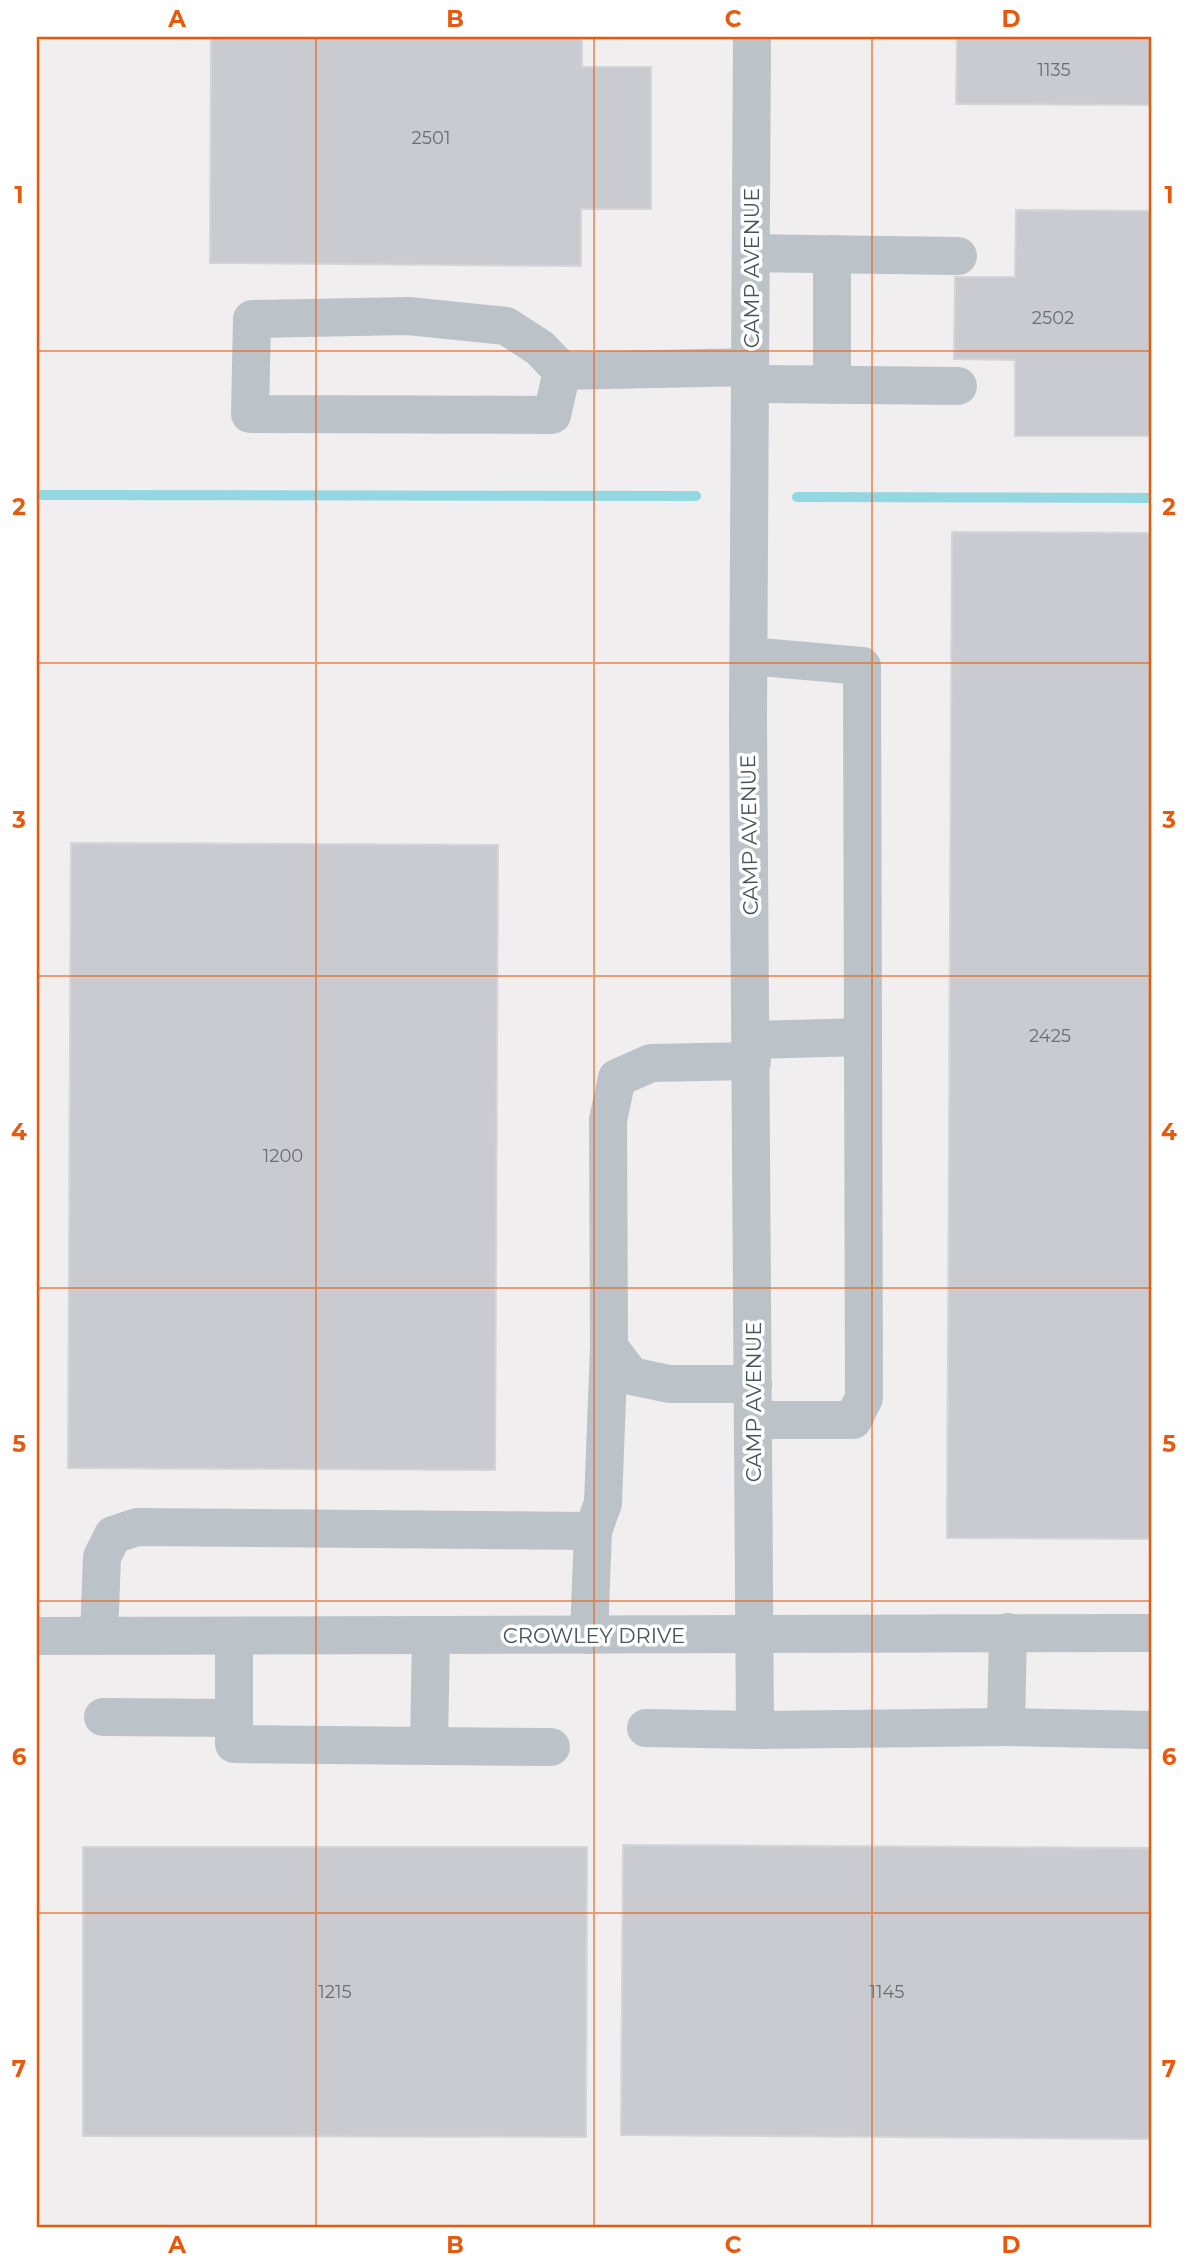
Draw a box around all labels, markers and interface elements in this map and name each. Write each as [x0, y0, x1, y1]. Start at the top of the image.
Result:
text: A [167, 5, 186, 33]
text: B [446, 5, 464, 33]
text: C [725, 5, 742, 33]
text: D [1002, 5, 1021, 33]
house number: 1135 [1037, 59, 1071, 81]
house number: 2501 [412, 127, 450, 149]
text: 1 [14, 181, 24, 209]
text: 1 [1164, 181, 1174, 209]
street label: CAMP AVENUE [739, 188, 764, 348]
house number: 2502 [1032, 307, 1074, 329]
text: 2 [12, 493, 26, 521]
text: 2 [1162, 493, 1176, 521]
street label: CAMP AVENUE [735, 754, 763, 916]
text: 3 [11, 806, 26, 834]
text: 3 [1161, 806, 1176, 834]
house number: 2425 [1029, 1025, 1071, 1047]
text: 4 [11, 1118, 27, 1146]
text: 4 [1161, 1118, 1177, 1146]
house number: 1200 [263, 1145, 303, 1167]
street label: CAMP AVENUE [741, 1322, 766, 1482]
text: 5 [12, 1430, 26, 1458]
text: 5 [1162, 1430, 1176, 1458]
street label: CROWLEY DRIVE [503, 1623, 685, 1648]
text: 6 [12, 1743, 27, 1771]
text: 6 [1162, 1743, 1177, 1771]
house number: 1215 [318, 1981, 352, 2003]
house number: 1145 [869, 1981, 905, 2003]
text: 7 [12, 2055, 26, 2083]
text: 7 [1162, 2055, 1176, 2083]
text: A [167, 2231, 186, 2259]
text: B [446, 2231, 464, 2259]
text: C [725, 2231, 742, 2259]
text: D [1002, 2231, 1021, 2259]

